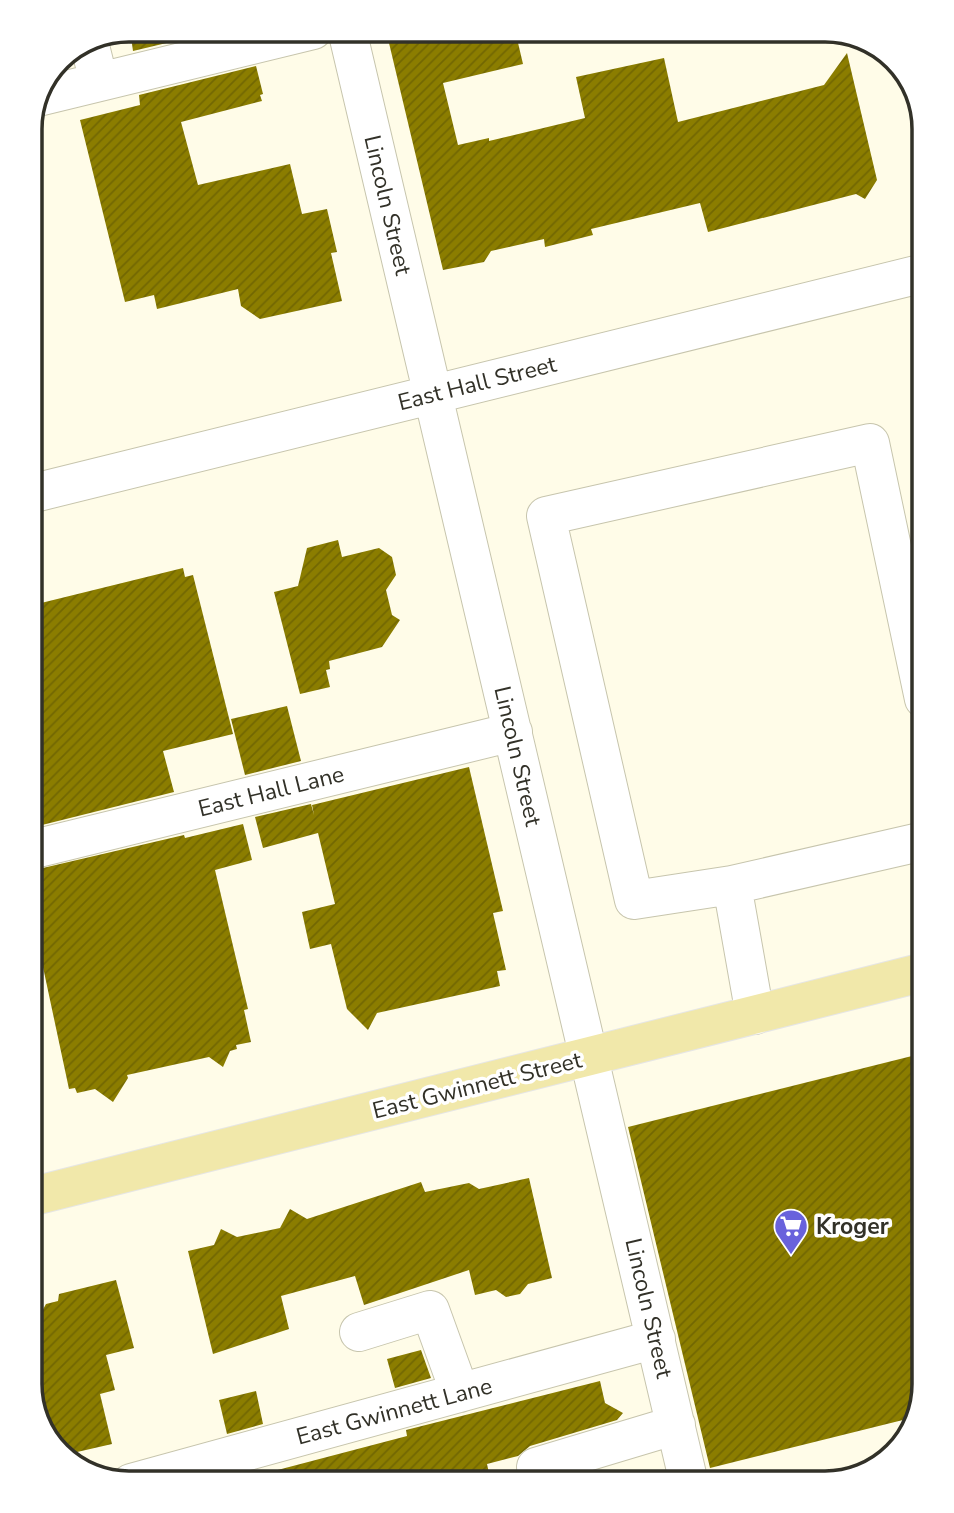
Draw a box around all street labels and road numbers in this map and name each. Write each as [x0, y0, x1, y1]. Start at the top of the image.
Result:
street label: Lincoln Street [356, 132, 419, 279]
street label: East Hall Street [395, 349, 561, 418]
street label: Lincoln Street [486, 683, 549, 830]
street label: East Hall Lane [195, 758, 347, 825]
street label: East Gwinnett Street [369, 1044, 586, 1126]
street label: Lincoln Street [617, 1235, 680, 1382]
street label: East Gwinnett Lane [293, 1370, 496, 1453]

